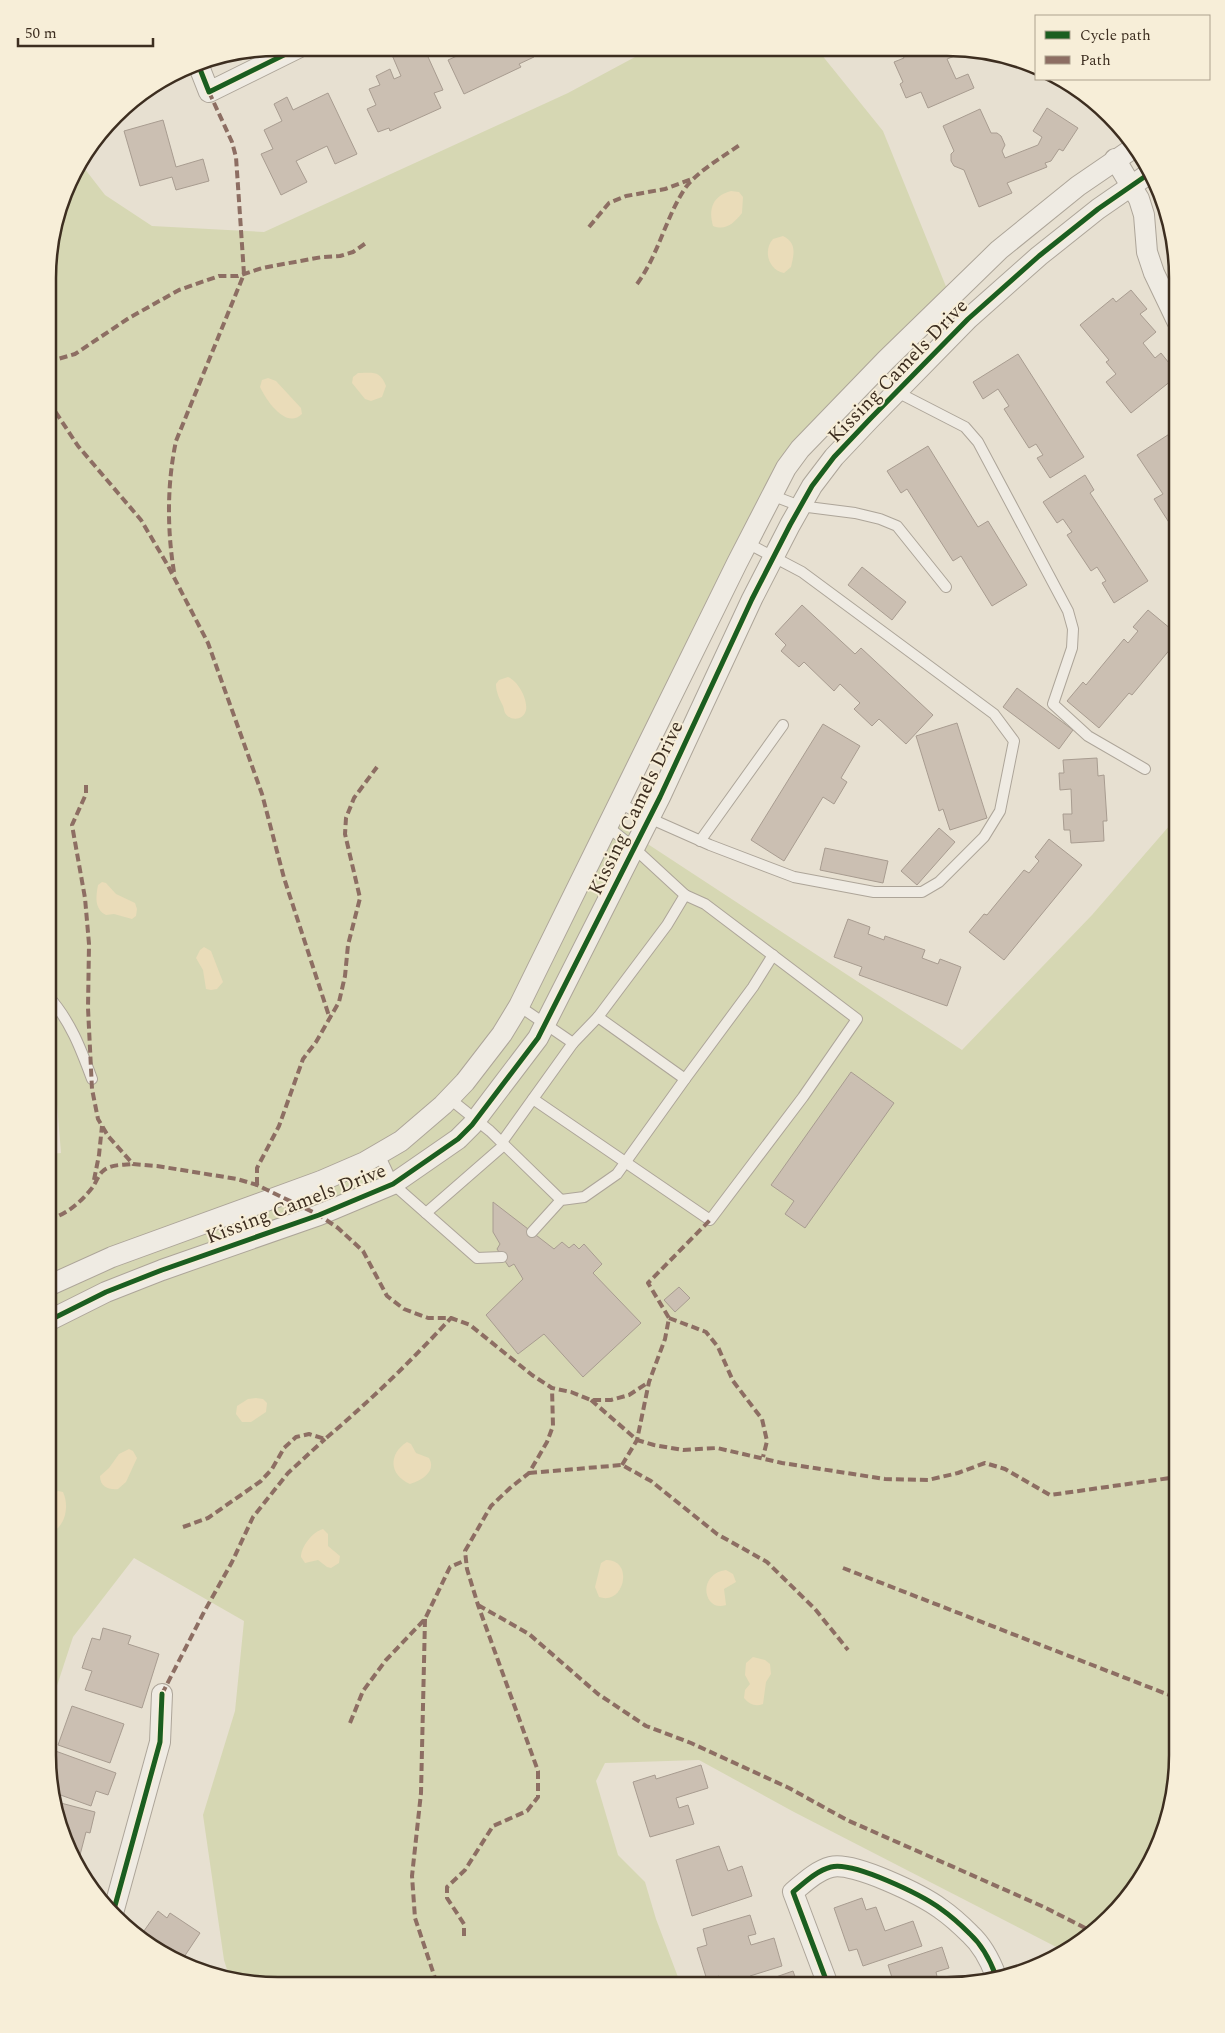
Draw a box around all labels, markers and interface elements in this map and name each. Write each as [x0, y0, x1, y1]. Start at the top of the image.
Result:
scale bar [18, 15, 152, 47]
legend [1035, 15, 1210, 80]
text: 50 m [25, 22, 57, 45]
text: Cycle path [1080, 24, 1151, 47]
text: Path [1080, 49, 1111, 72]
street label: Kissing Camels Drive [821, 292, 975, 450]
street label: Kissing Camels Drive [581, 716, 691, 900]
street label: Kissing Camels Drive [202, 1156, 390, 1252]

